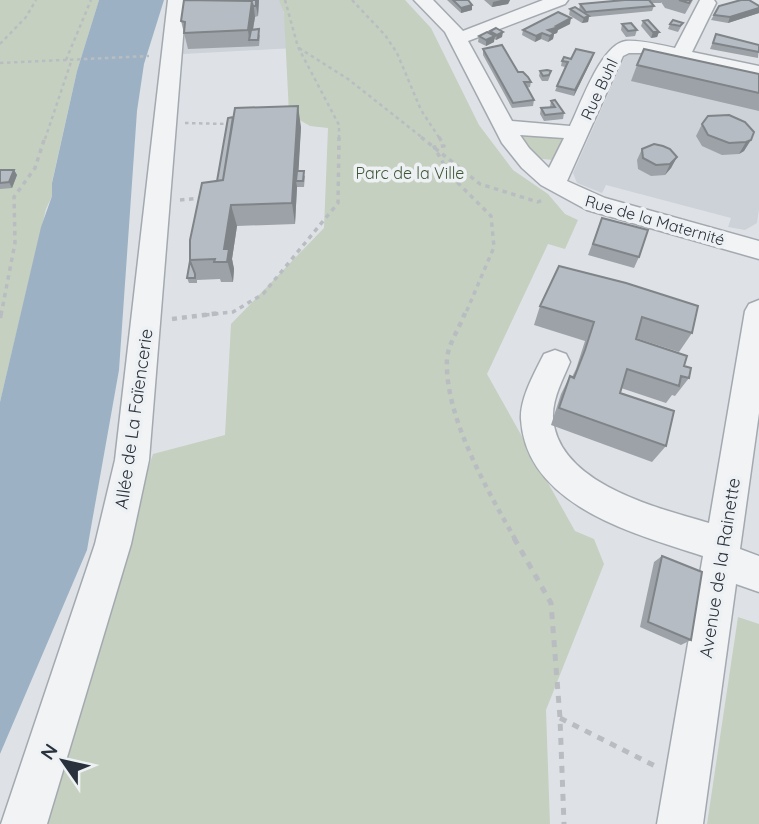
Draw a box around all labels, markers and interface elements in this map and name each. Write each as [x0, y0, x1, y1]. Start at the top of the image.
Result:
street label: Rue Buhl [576, 55, 622, 123]
park label: Parc de la Ville [356, 163, 464, 183]
street label: Rue de la Maternité [583, 190, 727, 250]
street label: Allée de La Faïencerie [109, 327, 158, 511]
street label: Avenue de la Rainette [694, 476, 745, 660]
north arrow [28, 726, 98, 796]
text: N [35, 739, 63, 764]

